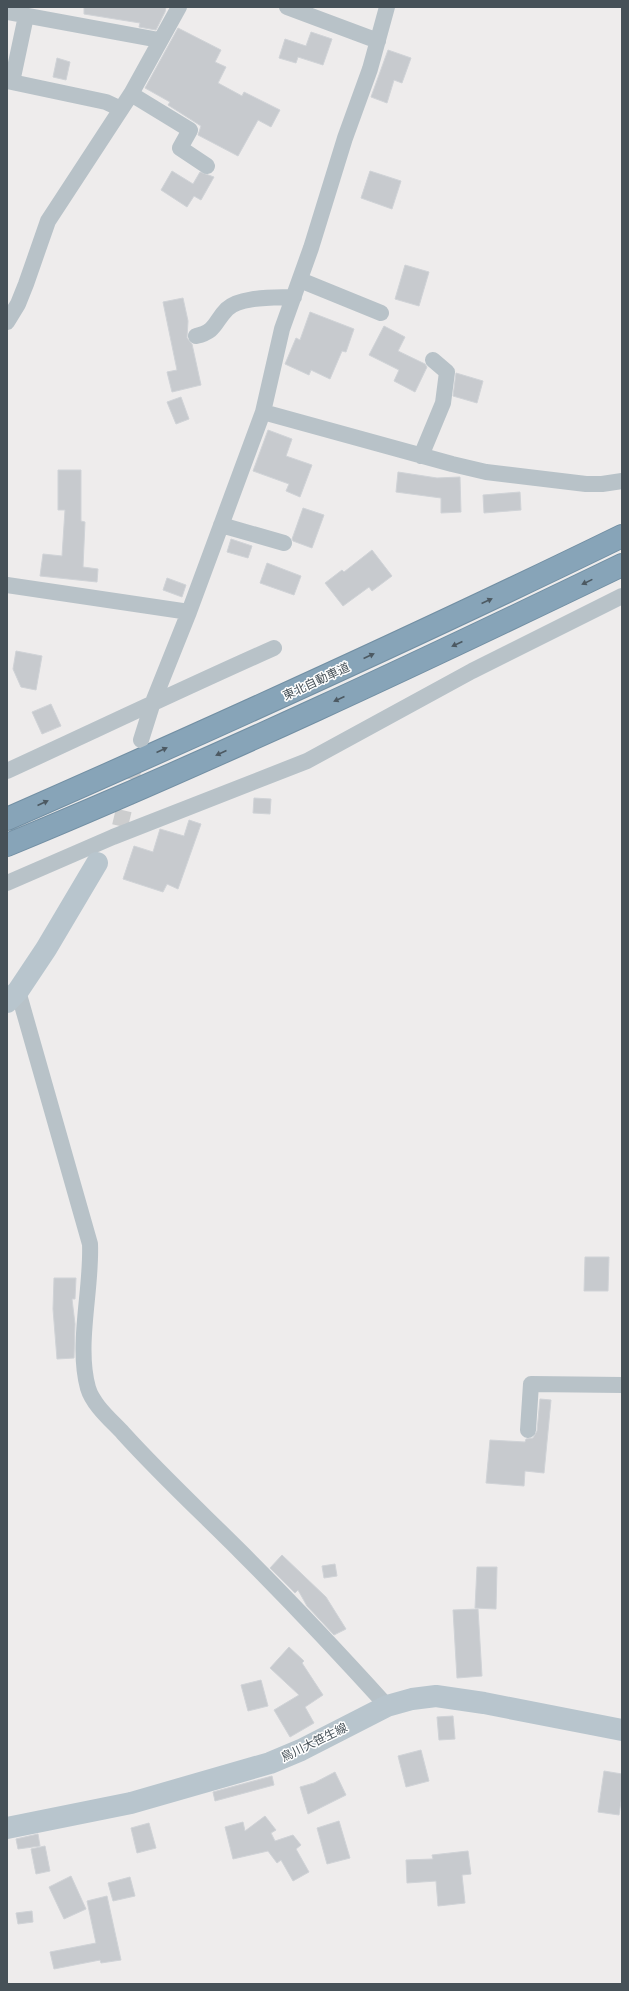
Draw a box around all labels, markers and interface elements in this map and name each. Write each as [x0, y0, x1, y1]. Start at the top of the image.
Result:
one-way arrow [581, 579, 593, 585]
one-way arrow [482, 598, 493, 604]
one-way arrow [451, 641, 463, 647]
one-way arrow [364, 653, 375, 659]
street label: 東北自動車道 [280, 659, 352, 703]
one-way arrow [334, 696, 345, 702]
one-way arrow [156, 747, 168, 753]
one-way arrow [215, 749, 227, 756]
one-way arrow [37, 800, 48, 806]
street label: 鳥川大笹生線 [278, 1719, 350, 1765]

